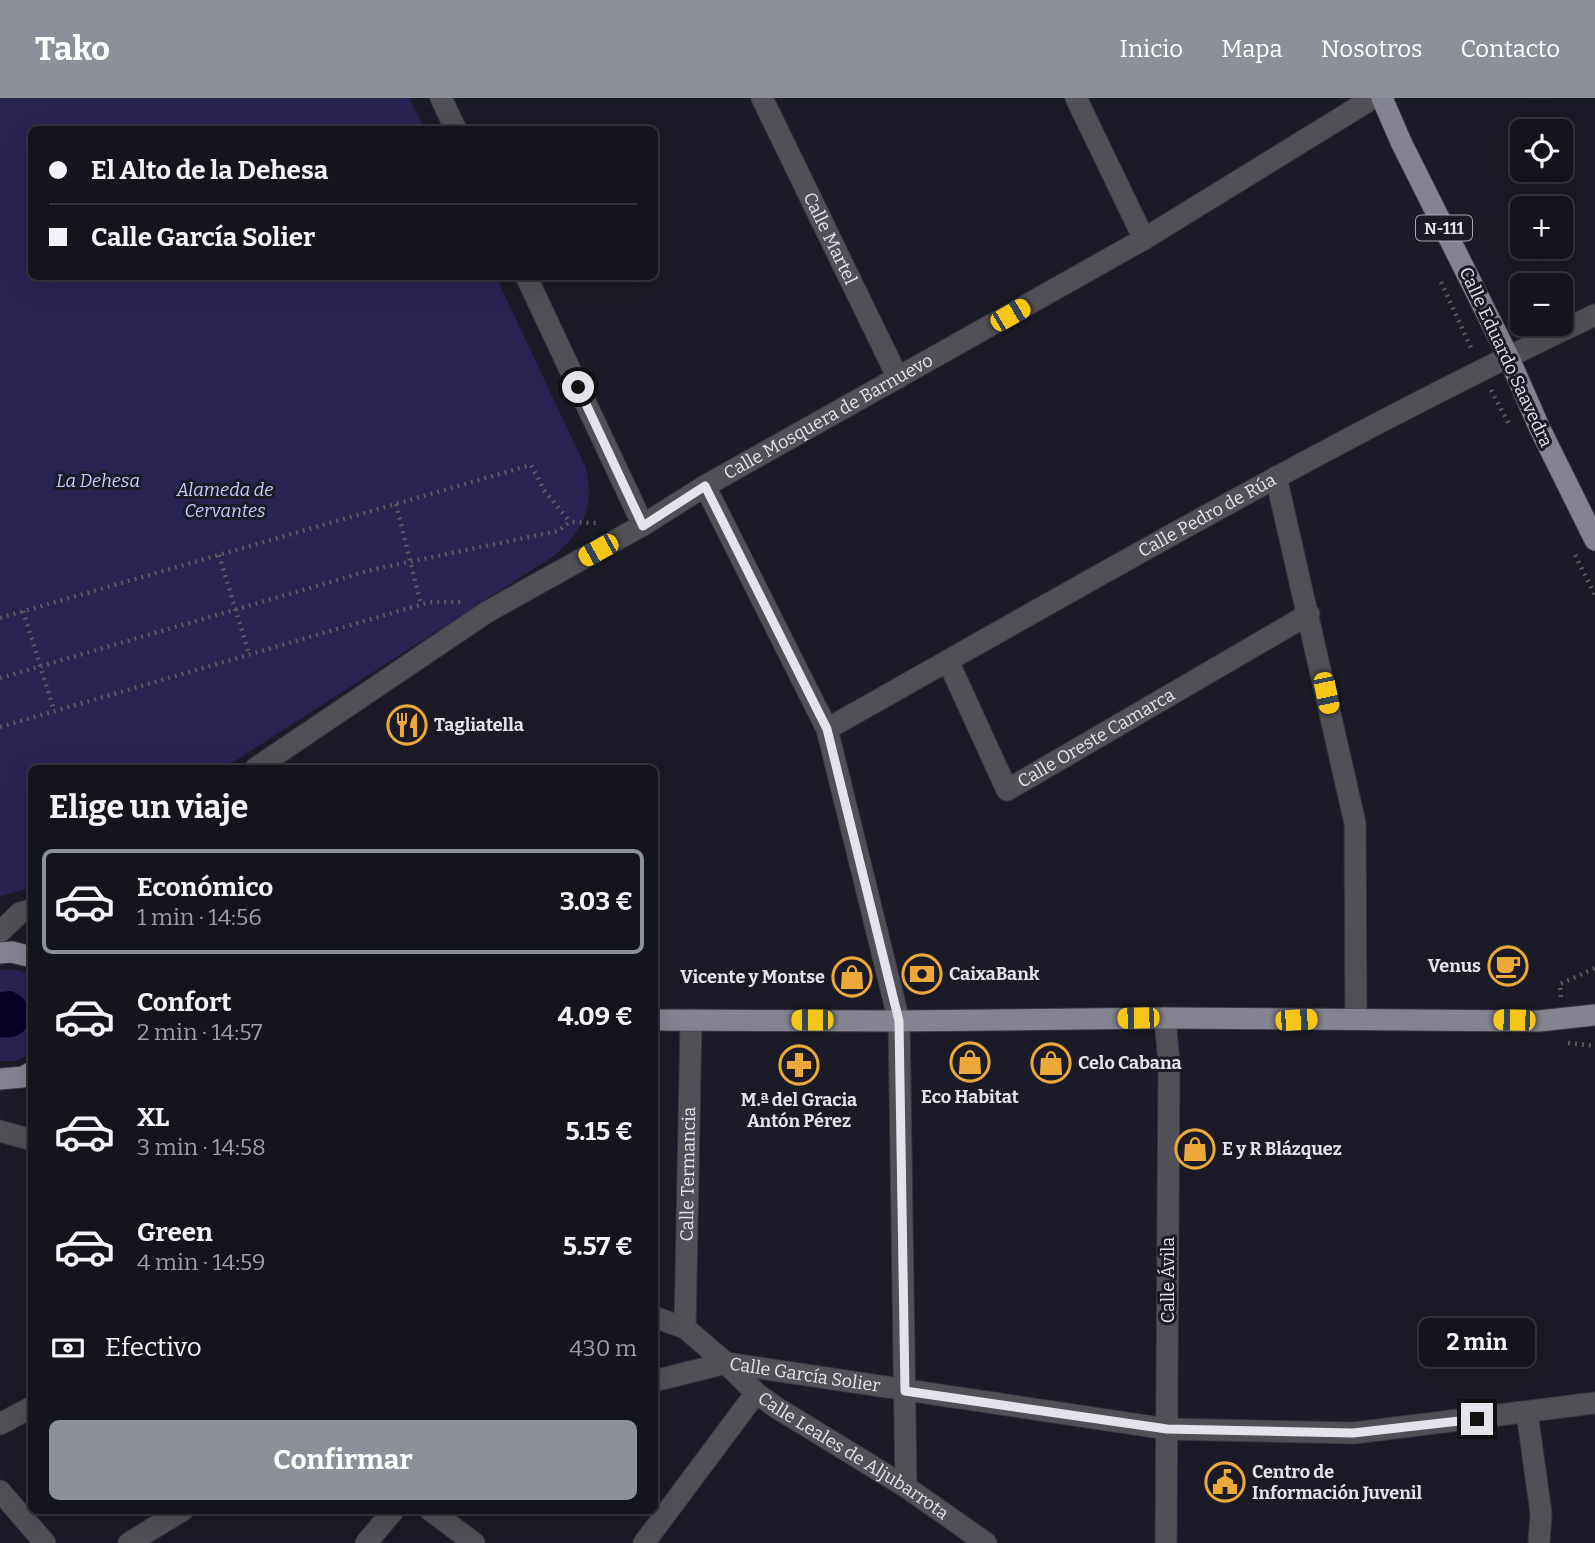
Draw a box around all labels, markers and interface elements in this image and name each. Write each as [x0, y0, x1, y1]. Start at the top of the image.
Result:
text: Tako [35, 29, 110, 69]
text: Inicio [1119, 35, 1183, 63]
text: Mapa [1221, 35, 1283, 63]
text: Nosotros [1321, 35, 1422, 63]
text: Contacto [1460, 35, 1560, 63]
map controls [1510, 119, 1573, 336]
button: locate [1510, 119, 1573, 182]
text: El Alto de la Dehesa [91, 155, 328, 186]
street label: Calle Martel [798, 189, 862, 288]
button: + [1510, 196, 1573, 259]
road number: N-111 [1416, 216, 1472, 240]
text: Calle García Solier [91, 222, 315, 253]
street label: Calle Eduardo Saavedra [1455, 263, 1557, 451]
button: − [1510, 273, 1573, 336]
car [987, 295, 1034, 335]
street label: Calle Mosquera de Barnuevo [720, 349, 937, 484]
route start [562, 371, 594, 403]
street label: Calle Pedro de Rúa [1134, 469, 1280, 562]
park label: La Dehesa [56, 470, 140, 492]
park label: Alameda de Cervantes [176, 479, 273, 522]
car [575, 531, 622, 569]
car [1312, 670, 1341, 716]
street label: Calle Oreste Camarca [1014, 684, 1179, 792]
restaurant icon: Tagliatella [386, 704, 428, 746]
place label: Tagliatella [434, 714, 524, 736]
text: Elige un viaje [49, 788, 248, 826]
icon: car [53, 870, 116, 933]
text: Económico [137, 872, 273, 903]
text: 3.03 € [560, 886, 633, 917]
text: 1 min · 14:56 [137, 903, 262, 931]
cafe icon: Venus [1487, 945, 1529, 987]
bank icon: CaixaBank [901, 953, 943, 995]
place label: Venus [1428, 955, 1481, 977]
shop icon: Vicente y Montse [831, 956, 873, 998]
place label: CaixaBank [949, 963, 1040, 985]
place label: Vicente y Montse [680, 966, 825, 988]
icon: car [53, 985, 116, 1048]
text: Confort [137, 987, 232, 1018]
text: 4.09 € [558, 1001, 633, 1032]
car [1117, 1007, 1160, 1029]
car [1275, 1008, 1318, 1032]
car [1493, 1009, 1536, 1031]
car [792, 1010, 834, 1031]
text: 2 min · 14:57 [137, 1018, 263, 1046]
shop icon: Eco Habitat [949, 1041, 991, 1083]
shop icon: Celo Cabana [1030, 1042, 1072, 1084]
pharmacy icon: M.ª del Gracia Antón Pérez [778, 1044, 820, 1086]
place label: Celo Cabana [1078, 1052, 1182, 1074]
place label: Eco Habitat [921, 1086, 1019, 1108]
place label: M.ª del Gracia Antón Pérez [741, 1089, 857, 1132]
icon: car [53, 1100, 116, 1163]
text: XL [137, 1102, 169, 1133]
street label: Calle Termancia [676, 1106, 700, 1242]
text: 5.15 € [565, 1116, 633, 1147]
shop icon: E y R Blázquez [1174, 1128, 1216, 1170]
text: 3 min · 14:58 [137, 1133, 266, 1161]
place label: E y R Blázquez [1222, 1138, 1342, 1160]
icon: car [53, 1215, 116, 1278]
text: Green [137, 1217, 213, 1248]
text: 5.57 € [563, 1231, 633, 1262]
street label: Calle Ávila [1157, 1237, 1179, 1323]
text: 4 min · 14:59 [137, 1248, 266, 1276]
callout: 2 min [1419, 1318, 1535, 1366]
text: 2 min [1446, 1328, 1508, 1356]
icon: cash [49, 1329, 87, 1367]
text: Efectivo [105, 1332, 202, 1363]
text: 430 m [569, 1334, 637, 1362]
street label: Calle García Solier [728, 1353, 882, 1397]
street label: Calle Leales de Aljubarrota [754, 1387, 953, 1525]
route end [1461, 1403, 1493, 1435]
button: Confirmar [49, 1420, 637, 1500]
public building icon: Centro de Información Juvenil [1204, 1461, 1246, 1503]
place label: Centro de Información Juvenil [1252, 1461, 1422, 1504]

